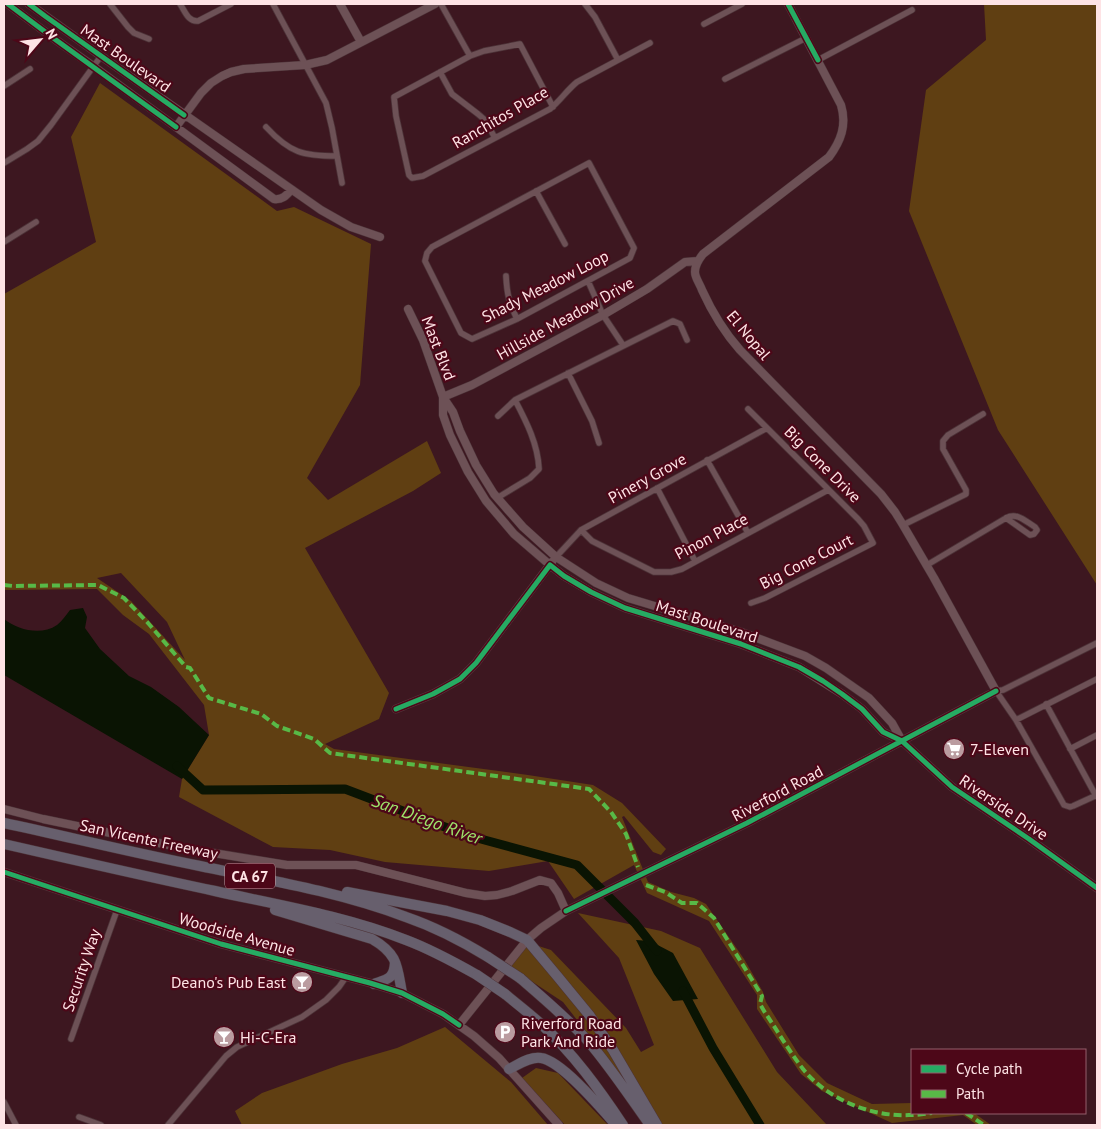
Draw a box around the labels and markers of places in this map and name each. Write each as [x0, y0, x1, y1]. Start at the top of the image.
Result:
supermarket icon: 7-Eleven [942, 737, 966, 761]
place label: 7-Eleven [970, 739, 1029, 759]
bar icon: Deano's Pub East [290, 970, 314, 994]
place label: Deano's Pub East [171, 972, 287, 992]
place label: Riverford Road Park And Ride [521, 1013, 622, 1051]
parking icon: Riverford Road Park And Ride [493, 1020, 517, 1044]
bar icon: Hi-C-Era [212, 1025, 236, 1049]
place label: Hi-C-Era [240, 1027, 296, 1047]

